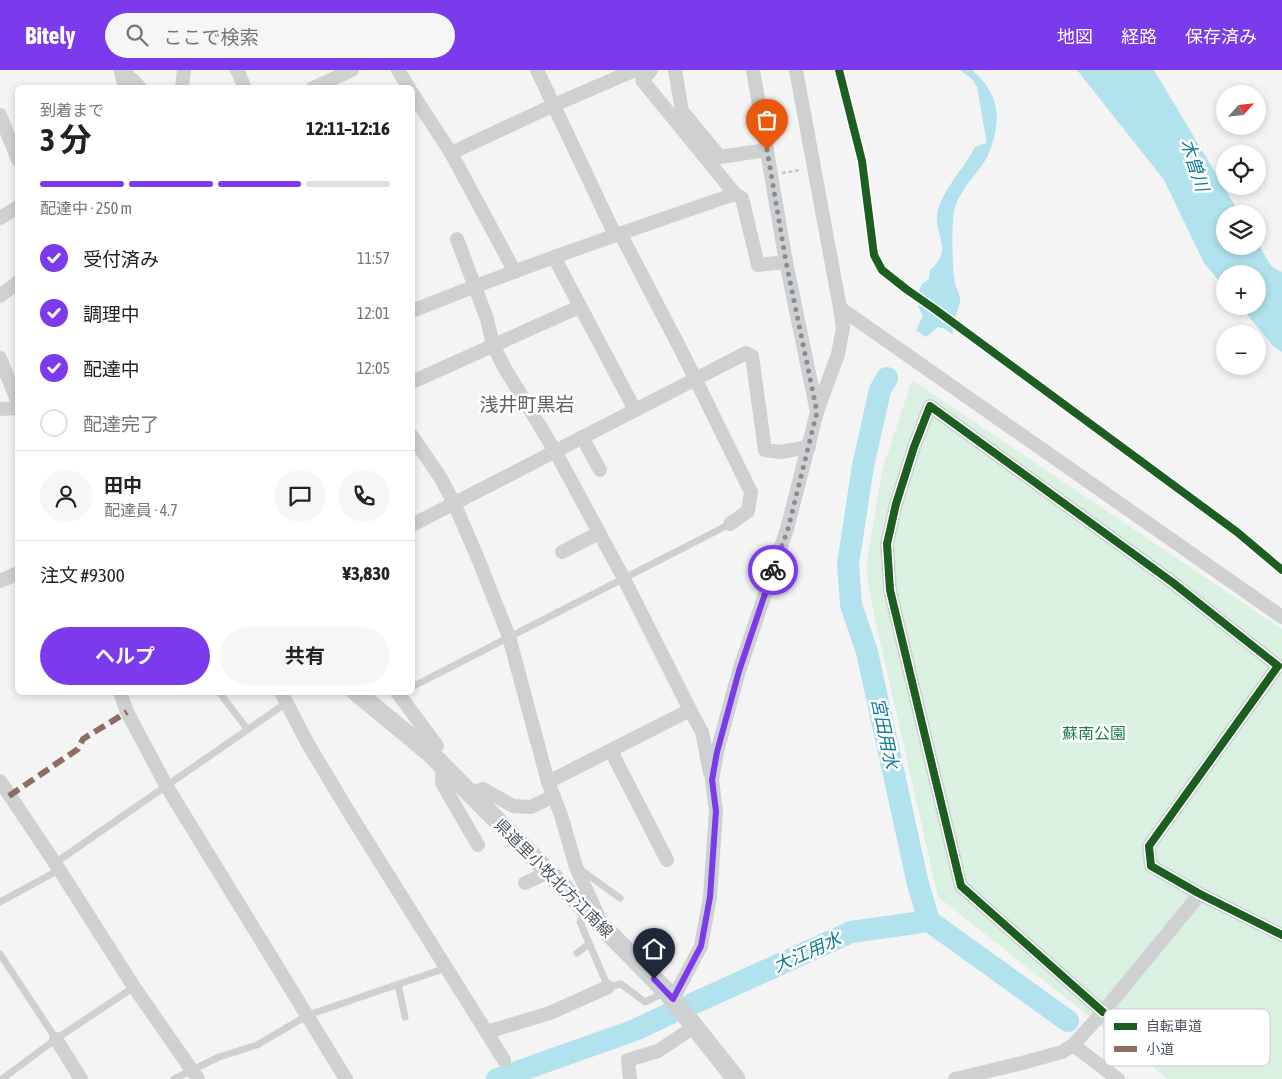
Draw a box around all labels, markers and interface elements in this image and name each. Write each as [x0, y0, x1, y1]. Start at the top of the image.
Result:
search box [105, 13, 455, 58]
icon: search [123, 21, 151, 49]
text: Bitely [25, 22, 75, 49]
text: ここで検索 [163, 26, 259, 48]
text: 地図 [1057, 26, 1093, 47]
text: 経路 [1121, 26, 1157, 47]
text: 保存済み [1185, 26, 1257, 47]
north arrow [1216, 85, 1266, 135]
map controls [1216, 85, 1266, 375]
pin [746, 99, 788, 150]
text: 到着まで [40, 101, 104, 119]
icon: bag [753, 106, 781, 134]
text: 12:11–12:16 [306, 117, 390, 139]
text: 3 分 [40, 121, 91, 158]
water label: 木曽川 [1177, 136, 1214, 196]
button: locate [1216, 145, 1266, 195]
text: 配達中 · 250 m [40, 199, 132, 217]
button: layers [1216, 205, 1266, 255]
icon: check [40, 244, 68, 272]
text: 受付済み [83, 248, 159, 270]
text: 11:57 [357, 249, 390, 267]
button: + [1216, 265, 1266, 315]
icon: check [40, 299, 68, 327]
text: 調理中 [83, 303, 140, 325]
text: 12:01 [357, 304, 390, 322]
button: − [1216, 325, 1266, 375]
icon: check [40, 354, 68, 382]
text: 配達中 [83, 358, 140, 380]
text: 12:05 [357, 359, 390, 377]
district label: 浅井町黒岩 [479, 393, 575, 415]
text: 配達完了 [83, 413, 159, 435]
button: person [40, 470, 92, 522]
button: chat [274, 470, 326, 522]
button: phone [338, 470, 390, 522]
text: 田中 [104, 474, 142, 496]
text: 配達員 · 4.7 [104, 501, 178, 519]
courier [748, 545, 798, 595]
icon: bike [759, 556, 787, 584]
text: ¥3,830 [342, 562, 390, 584]
text: 注文 #9300 [40, 564, 125, 586]
button: ヘルプ [40, 627, 210, 685]
button: 共有 [220, 627, 390, 685]
water label: 宮田用水 [867, 696, 903, 772]
park label: 蘇南公園 [1062, 724, 1126, 742]
street label: 県道里小牧北方江南線 [491, 815, 617, 941]
water label: 大江用水 [770, 927, 846, 976]
pin [633, 928, 675, 979]
icon: home [640, 935, 668, 963]
legend [1104, 1009, 1270, 1066]
text: 自転車道 [1146, 1018, 1202, 1034]
text: 小道 [1146, 1041, 1174, 1057]

